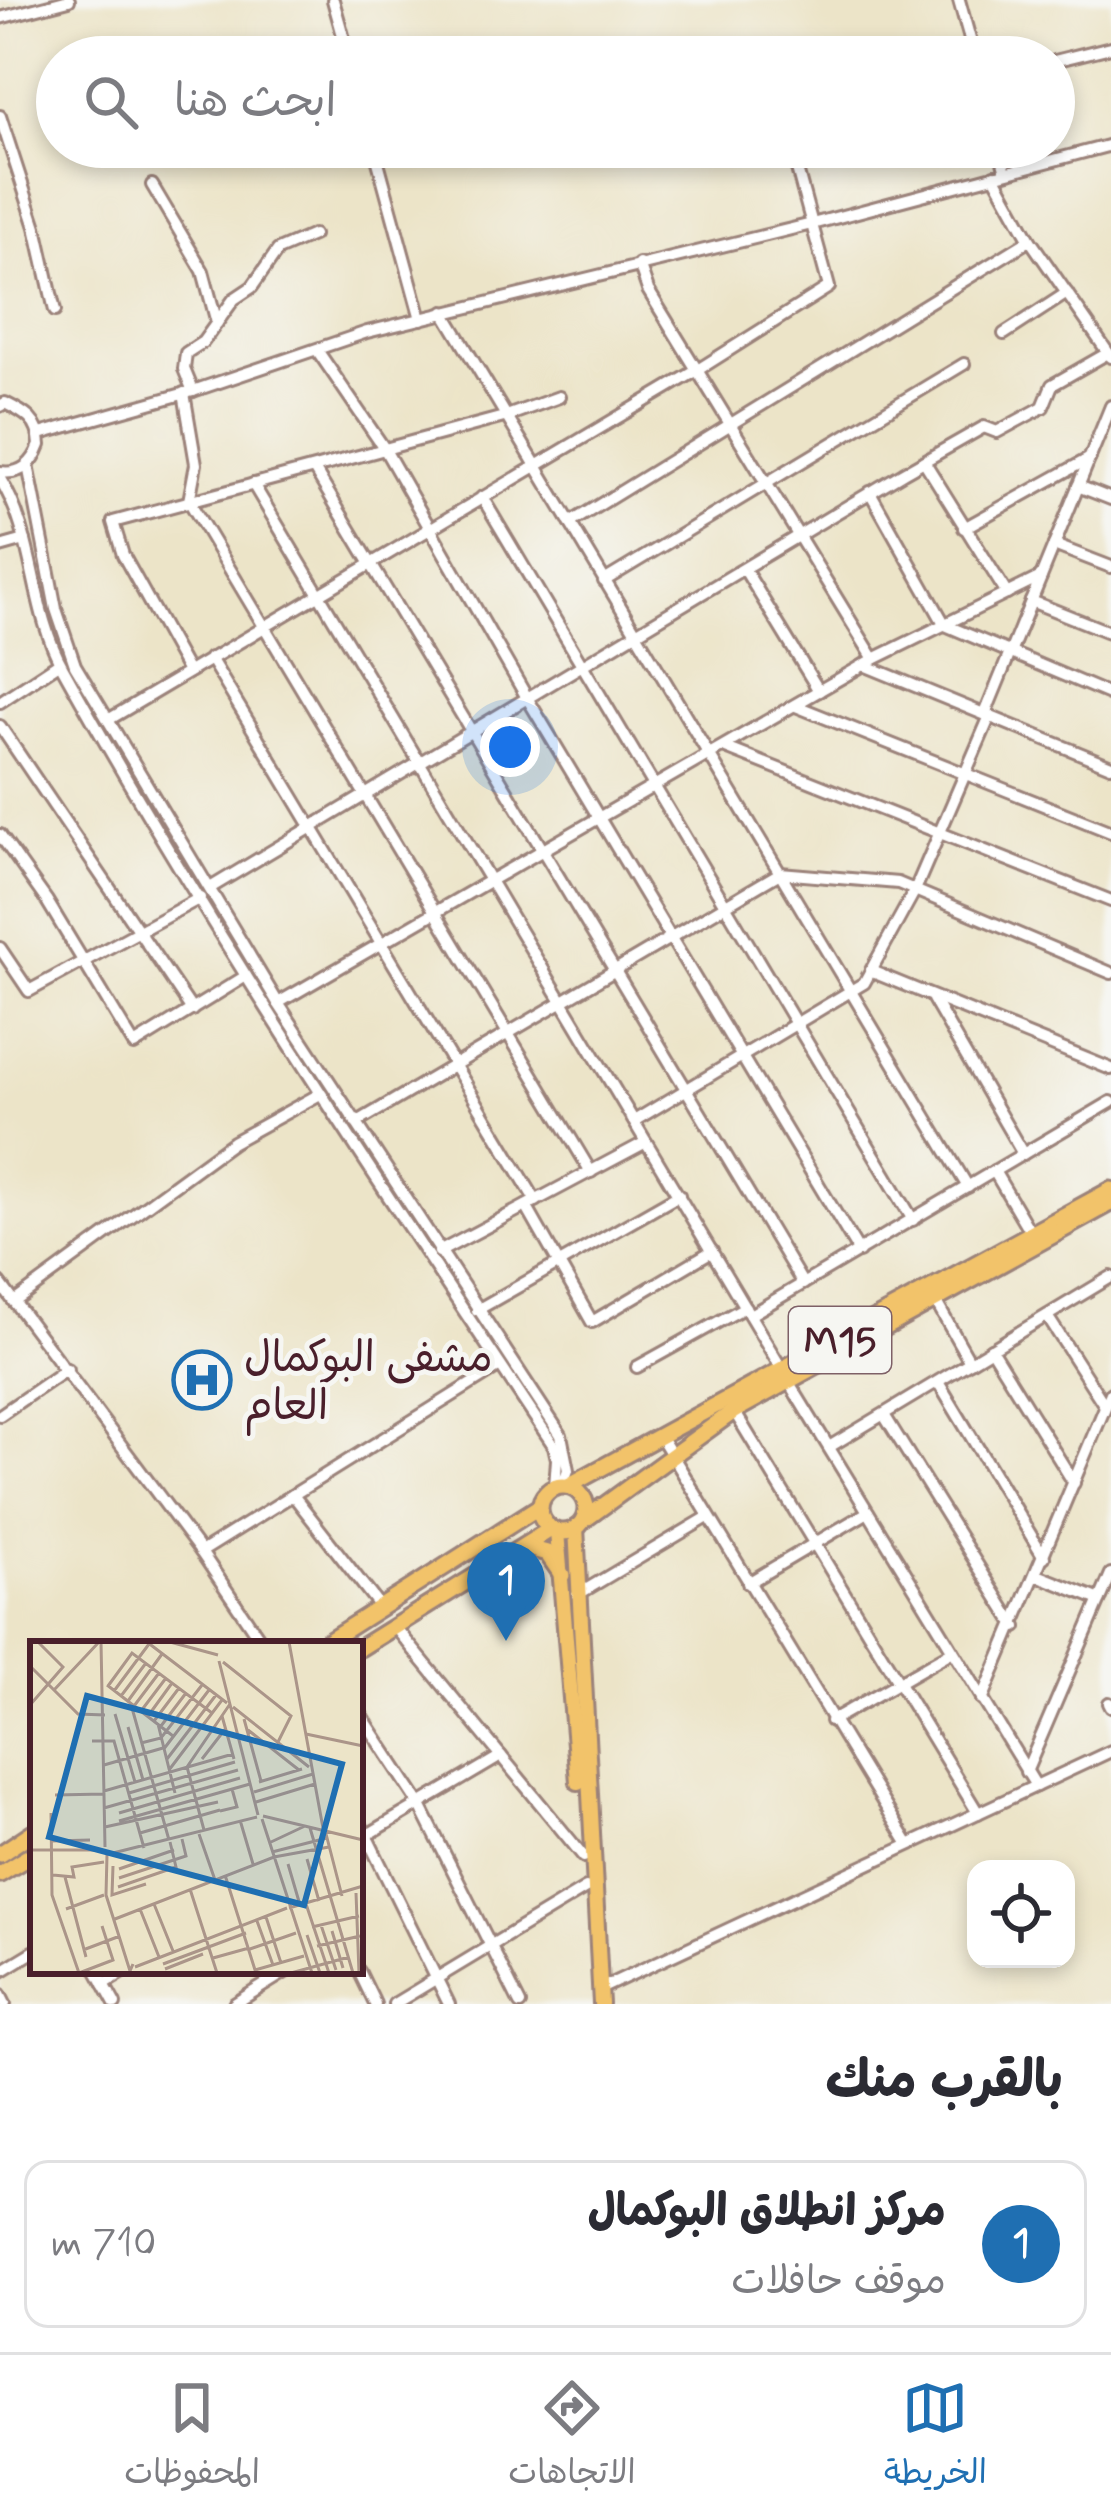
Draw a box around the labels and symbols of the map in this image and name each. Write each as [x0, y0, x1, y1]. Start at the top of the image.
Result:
your location [480, 717, 540, 777]
road number: M15 [789, 1307, 891, 1373]
place label: مشفى البوكمال العام [244, 1332, 493, 1436]
hospital icon: مشفى البوكمال العام [171, 1349, 233, 1411]
pin: 1 [467, 1542, 545, 1641]
inset map [30, 1641, 363, 1974]

